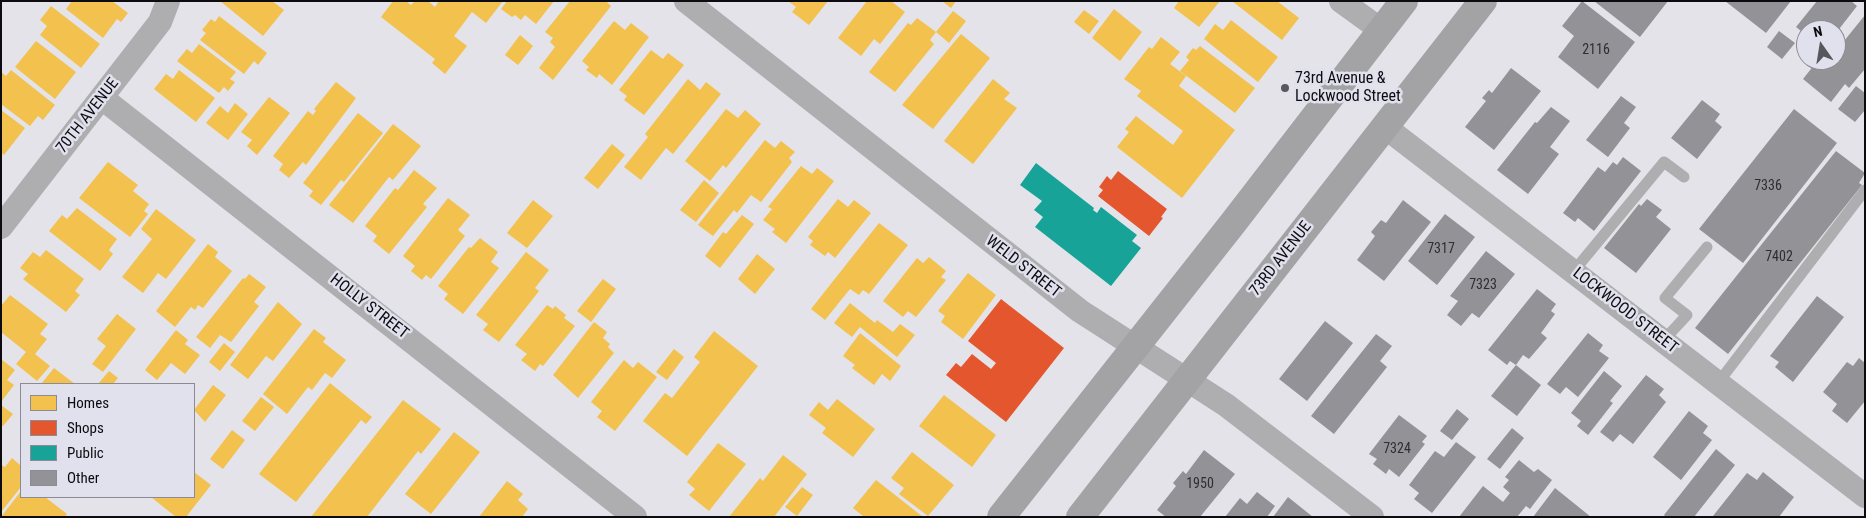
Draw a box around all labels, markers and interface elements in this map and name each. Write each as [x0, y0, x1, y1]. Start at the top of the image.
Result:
north arrow [1796, 20, 1846, 70]
text: N [1812, 23, 1824, 40]
house number: 2116 [1582, 42, 1610, 58]
place label: 73rd Avenue & Lockwood Street [1295, 69, 1401, 107]
street label: 70TH AVENUE [53, 75, 123, 157]
marker: 73rd Avenue & Lockwood Street [1279, 82, 1291, 94]
house number: 7336 [1754, 178, 1782, 194]
street label: 73RD AVENUE [1246, 218, 1316, 300]
street label: WELD STREET [982, 232, 1064, 302]
house number: 7317 [1427, 241, 1455, 257]
house number: 7402 [1765, 249, 1793, 265]
street label: LOCKWOOD STREET [1569, 264, 1681, 358]
street label: HOLLY STREET [326, 270, 412, 344]
house number: 7323 [1469, 277, 1497, 293]
legend [20, 383, 195, 498]
text: Homes [67, 394, 109, 412]
text: Shops [67, 419, 104, 437]
house number: 7324 [1383, 441, 1411, 457]
text: Public [67, 444, 104, 462]
text: Other [67, 469, 99, 487]
house number: 1950 [1186, 476, 1214, 492]

